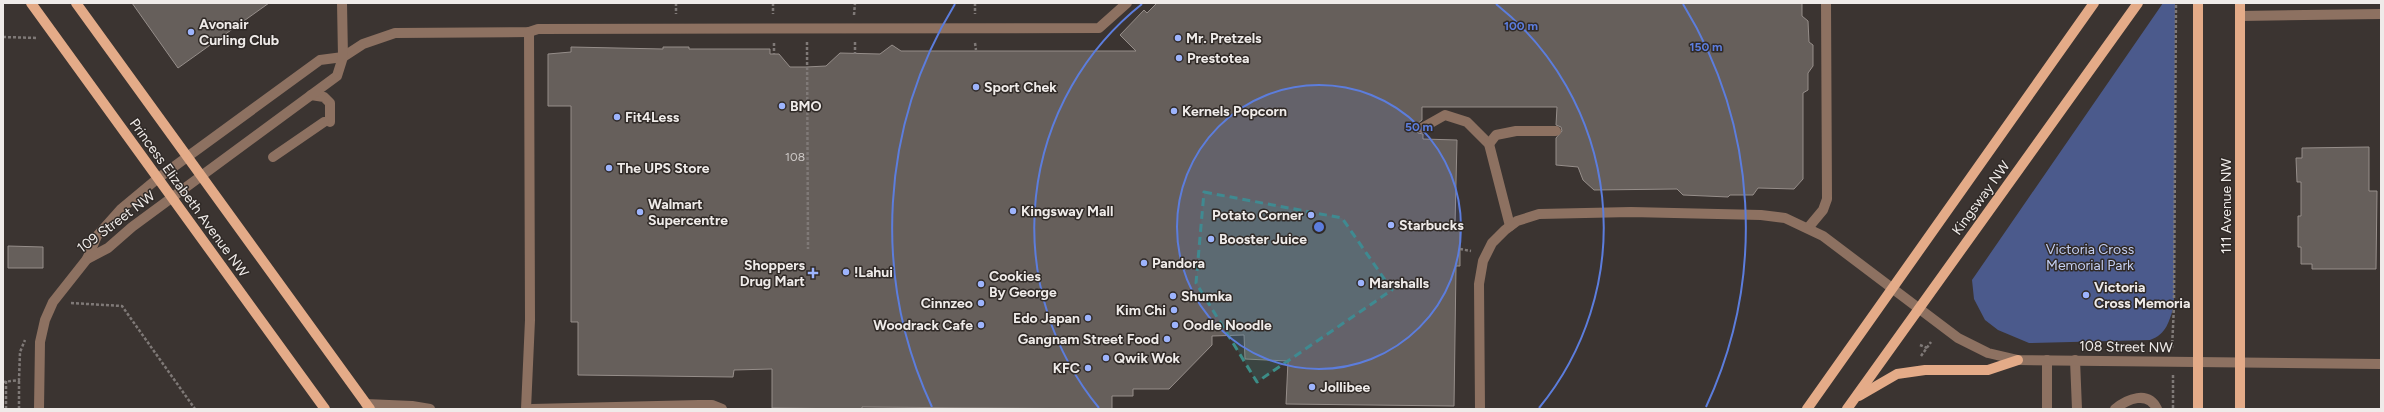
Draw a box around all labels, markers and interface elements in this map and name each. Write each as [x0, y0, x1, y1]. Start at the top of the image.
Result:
place label: Avonair Curling Club [199, 16, 279, 49]
text: 100 m [1504, 19, 1538, 33]
marker: Avonair Curling Club [186, 27, 196, 37]
place label: Mr. Pretzels [1186, 30, 1262, 47]
marker: Mr. Pretzels [1173, 33, 1183, 43]
text: 150 m [1689, 40, 1723, 54]
place label: Prestotea [1187, 50, 1249, 67]
marker: Prestotea [1174, 53, 1184, 63]
place label: Sport Chek [984, 79, 1057, 96]
marker: Sport Chek [971, 82, 981, 92]
place label: BMO [790, 98, 822, 115]
marker: BMO [777, 101, 787, 111]
place label: Kernels Popcorn [1182, 103, 1287, 120]
marker: Kernels Popcorn [1169, 106, 1179, 116]
place label: Fit4Less [625, 109, 680, 126]
marker: Fit4Less [612, 112, 622, 122]
street label: Princess Elizabeth Avenue NW [126, 115, 253, 281]
text: 50 m [1405, 120, 1433, 134]
house number: 108 [785, 150, 805, 164]
street label: Kingsway NW [1948, 157, 2014, 238]
street label: 111 Avenue NW [2218, 158, 2235, 254]
place label: The UPS Store [617, 160, 710, 177]
marker: The UPS Store [604, 163, 614, 173]
street label: 109 Street NW [74, 187, 159, 257]
place label: Walmart Supercentre [648, 196, 728, 229]
place label: Kingsway Mall [1021, 203, 1113, 220]
marker: Kingsway Mall [1008, 206, 1018, 216]
marker: Walmart Supercentre [635, 207, 645, 217]
place label: Potato Corner [1212, 207, 1304, 224]
marker: Potato Corner [1306, 210, 1316, 220]
place label: Starbucks [1399, 217, 1464, 234]
centre of rings [1312, 220, 1326, 234]
marker: Starbucks [1386, 220, 1396, 230]
place label: Booster Juice [1219, 231, 1307, 248]
marker: Booster Juice [1206, 234, 1216, 244]
park label: Victoria Cross Memorial Park [2046, 241, 2134, 274]
place label: Pandora [1152, 255, 1205, 272]
place label: Shoppers Drug Mart [740, 257, 805, 290]
marker: Pandora [1139, 258, 1149, 268]
place label: !Lahui [854, 264, 893, 281]
marker: !Lahui [841, 267, 851, 277]
marker: Shoppers Drug Mart [808, 268, 818, 278]
place label: Cookies By George [989, 268, 1057, 301]
place label: Marshalls [1369, 275, 1430, 292]
marker: Marshalls [1356, 278, 1366, 288]
marker: Cookies By George [976, 279, 986, 289]
place label: Victoria Cross Memoria [2094, 279, 2191, 312]
place label: Shumka [1181, 288, 1232, 305]
marker: Victoria Cross Memoria [2081, 290, 2091, 300]
marker: Shumka [1168, 291, 1178, 301]
place label: Cinnzeo [921, 295, 973, 312]
marker: Cinnzeo [976, 298, 986, 308]
place label: Kim Chi [1116, 302, 1166, 319]
marker: Kim Chi [1169, 305, 1179, 315]
place label: Edo Japan [1013, 310, 1080, 327]
marker: Edo Japan [1083, 313, 1093, 323]
place label: Woodrack Cafe [873, 317, 973, 334]
place label: Oodle Noodle [1183, 317, 1272, 334]
marker: Woodrack Cafe [976, 320, 986, 330]
marker: Oodle Noodle [1170, 320, 1180, 330]
place label: Gangnam Street Food [1018, 331, 1159, 348]
marker: Gangnam Street Food [1162, 334, 1172, 344]
street label: 108 Street NW [2079, 338, 2174, 356]
place label: Qwik Wok [1114, 350, 1181, 367]
marker: Qwik Wok [1101, 353, 1111, 363]
place label: KFC [1053, 360, 1080, 377]
marker: KFC [1083, 363, 1093, 373]
place label: Jollibee [1320, 379, 1371, 396]
marker: Jollibee [1307, 382, 1317, 392]

